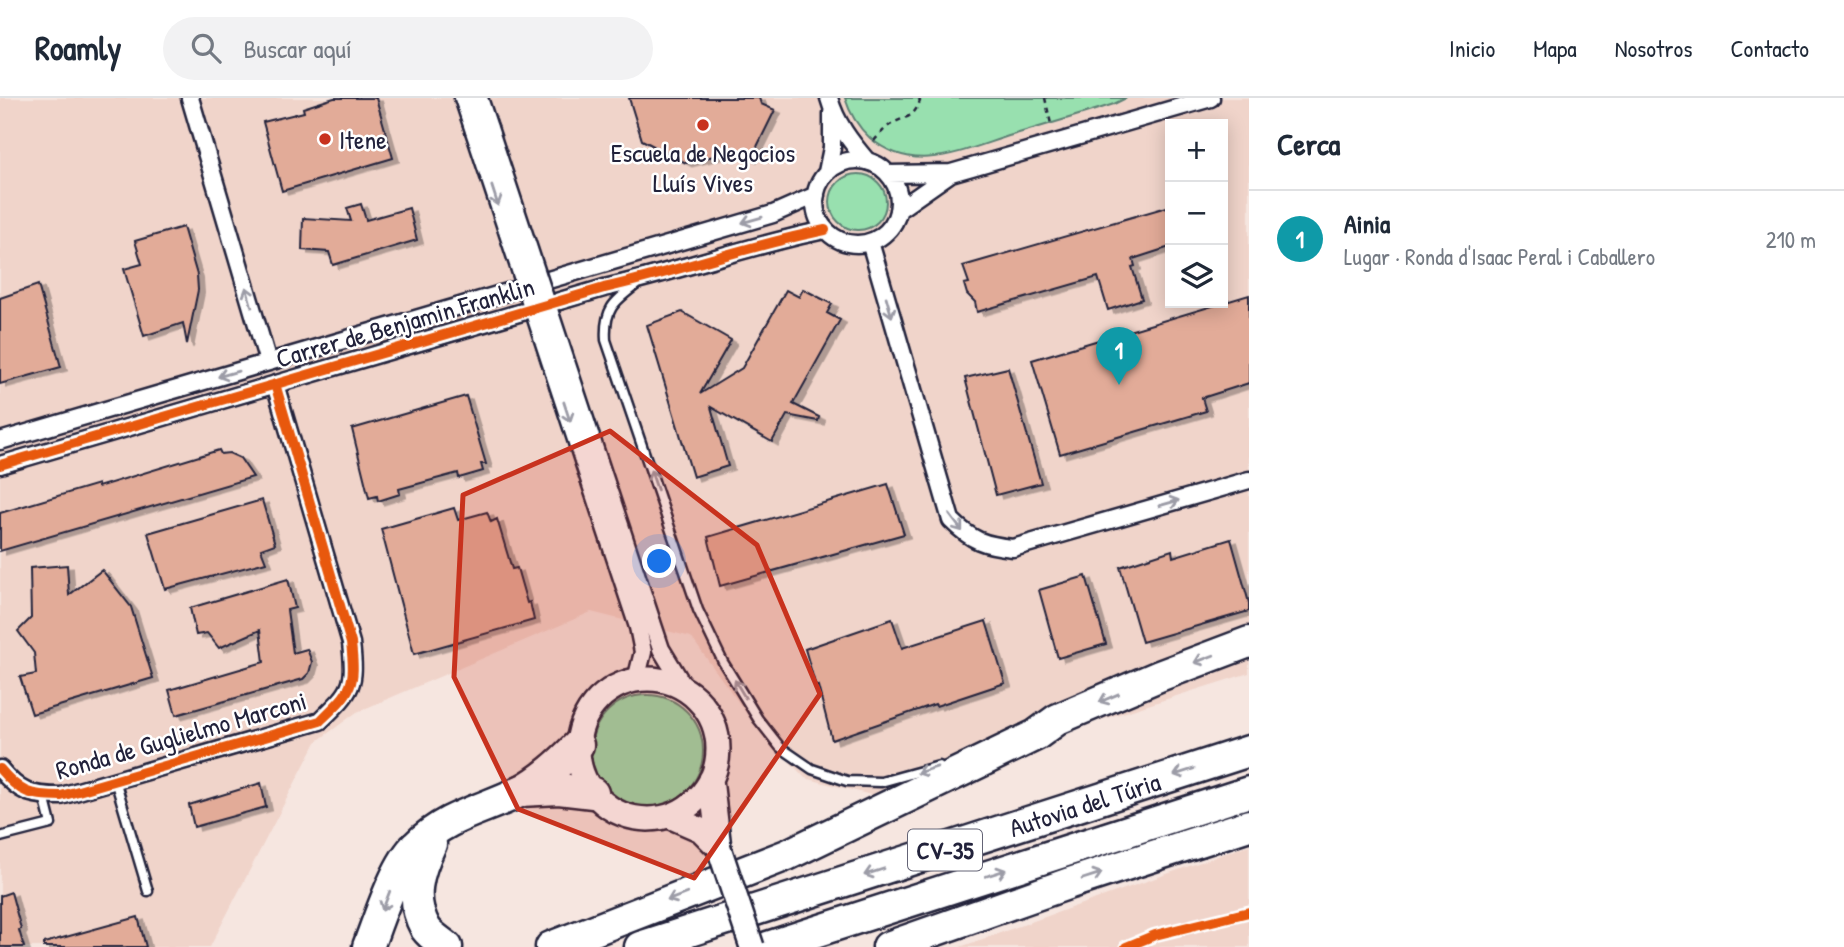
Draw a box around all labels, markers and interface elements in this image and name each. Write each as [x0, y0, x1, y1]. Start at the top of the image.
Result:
search box [163, 17, 653, 80]
text: Roamly [35, 26, 121, 70]
icon: search [187, 29, 225, 67]
text: Buscar aquí [243, 31, 352, 66]
text: Inicio [1449, 32, 1495, 64]
text: Mapa [1533, 32, 1577, 64]
text: Nosotros [1615, 32, 1692, 64]
text: Contacto [1730, 32, 1809, 64]
marker: Escuela de Negocios Lluís Vives [695, 117, 711, 133]
map controls [1165, 119, 1228, 308]
button: + [1165, 119, 1228, 182]
place label: Itene [339, 122, 387, 157]
text: Cerca [1277, 124, 1340, 164]
marker: Itene [317, 131, 333, 147]
place label: Escuela de Negocios Lluís Vives [611, 135, 795, 200]
button: − [1165, 182, 1228, 245]
one-way arrow [490, 184, 502, 206]
text: Ainia [1344, 206, 1390, 241]
one-way arrow [742, 215, 764, 228]
text: 1 [1296, 224, 1304, 255]
text: 210 m [1766, 224, 1816, 255]
text: Lugar · Ronda d'Isaac Peral i Caballero [1344, 241, 1655, 272]
button: layers [1165, 245, 1228, 308]
street label: Carrer de Benjamin Franklin [272, 268, 538, 376]
one-way arrow [241, 286, 254, 308]
one-way arrow [884, 296, 897, 318]
pin: 1 [1096, 327, 1142, 385]
one-way arrow [218, 368, 240, 381]
one-way arrow [562, 400, 574, 422]
one-way arrow [647, 469, 659, 491]
one-way arrow [1158, 496, 1180, 509]
one-way arrow [949, 514, 964, 532]
your location [642, 544, 676, 578]
one-way arrow [1194, 654, 1216, 667]
one-way arrow [732, 680, 746, 700]
street label: Ronda de Guglielmo Marconi [52, 682, 310, 788]
one-way arrow [1099, 692, 1120, 705]
street label: Autovia del Túria [1004, 763, 1165, 845]
one-way arrow [916, 764, 938, 777]
one-way arrow [1173, 766, 1195, 779]
road number: CV-35 [908, 830, 982, 870]
one-way arrow [984, 866, 1006, 879]
one-way arrow [864, 867, 886, 880]
one-way arrow [1080, 869, 1102, 881]
one-way arrow [379, 890, 391, 911]
one-way arrow [667, 892, 689, 904]

